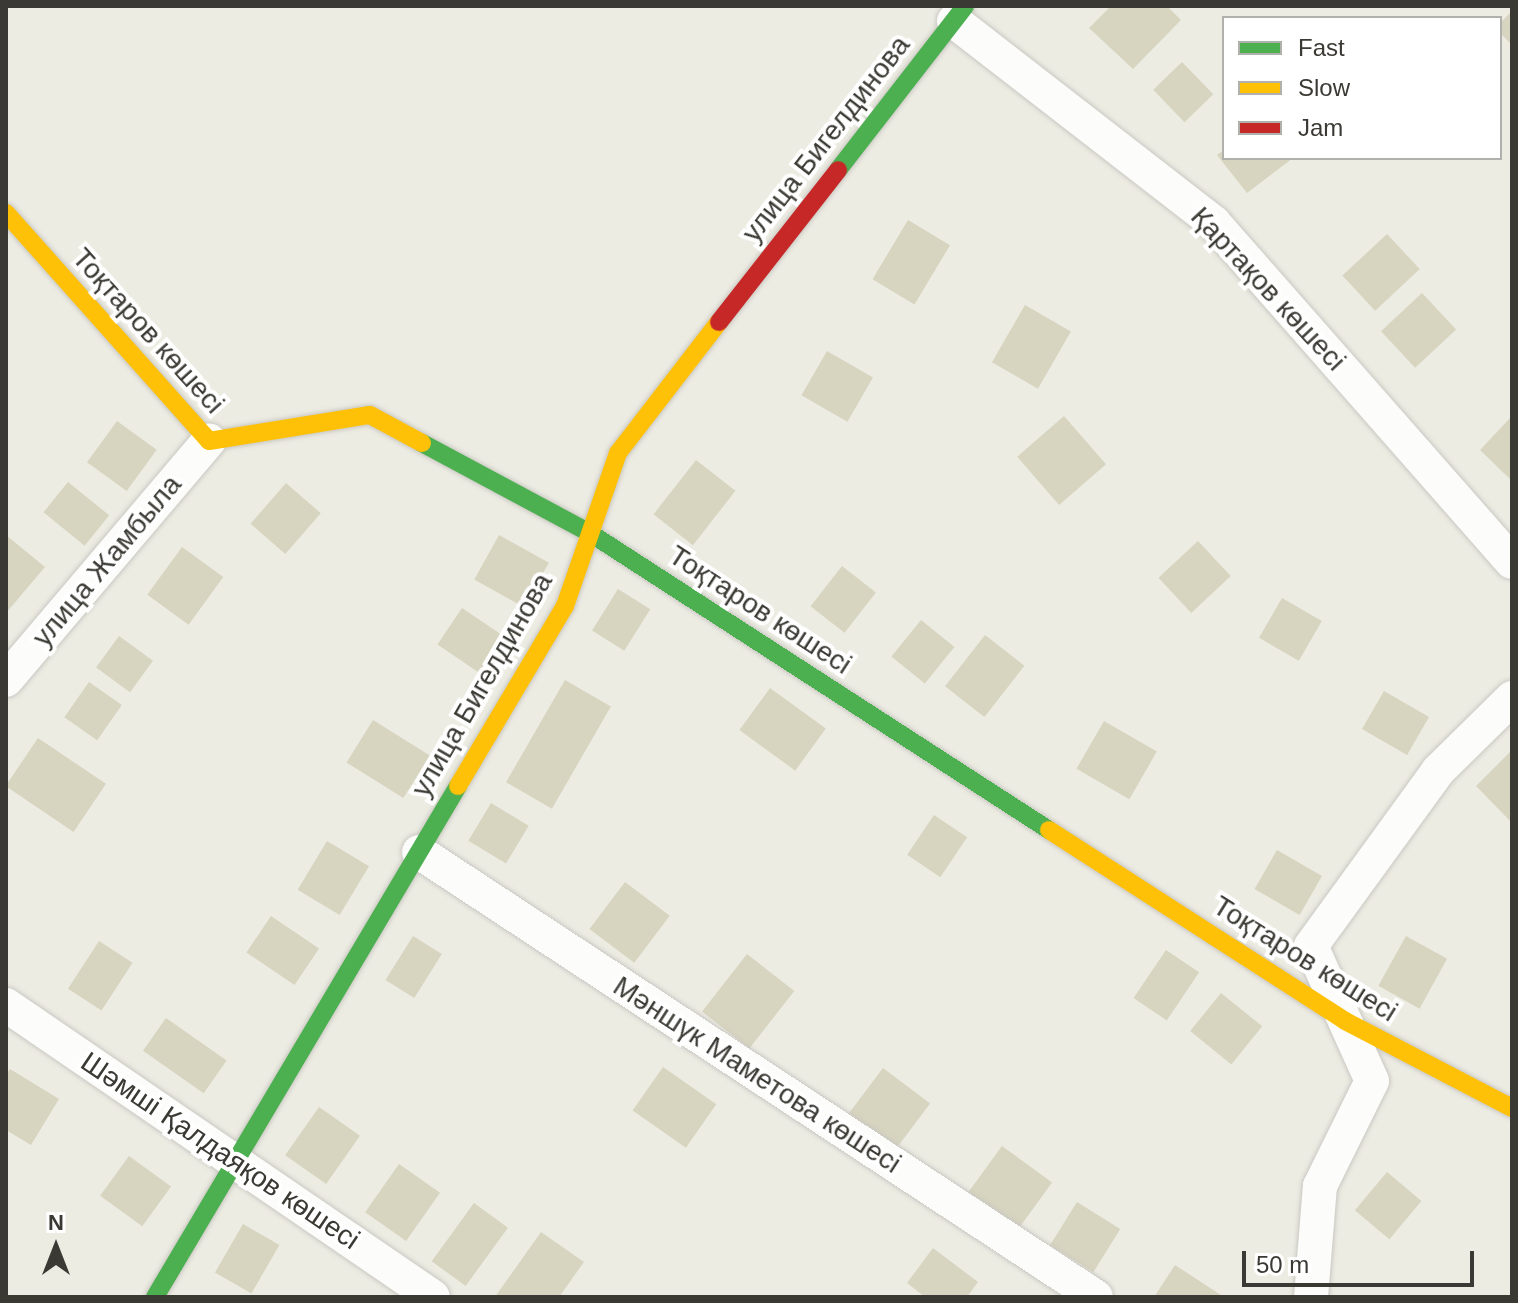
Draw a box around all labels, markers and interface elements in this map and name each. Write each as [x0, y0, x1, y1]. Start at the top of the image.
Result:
legend [1222, 16, 1502, 160]
street label: улица Бигелдинова [735, 29, 917, 249]
text: Fast [1298, 34, 1345, 61]
text: Slow [1298, 74, 1350, 101]
text: Jam [1298, 114, 1343, 141]
street label: Қартақов көшесі [1184, 200, 1352, 378]
street label: Тоқтаров көшесі [65, 241, 231, 421]
street label: улица Жамбыла [26, 468, 188, 654]
street label: Тоқтаров көшесі [662, 539, 858, 681]
street label: улица Бигелдинова [404, 567, 560, 803]
street label: Тоқтаров көшесі [1207, 889, 1403, 1029]
street label: Мәншүк Маметова көшесі [607, 969, 907, 1181]
street label: Шәмші Қалдаяқов көшесі [74, 1045, 366, 1257]
north arrow [16, 1207, 96, 1287]
text: N [48, 1210, 64, 1235]
scale bar [1246, 1235, 1478, 1285]
text: 50 m [1256, 1251, 1309, 1278]

